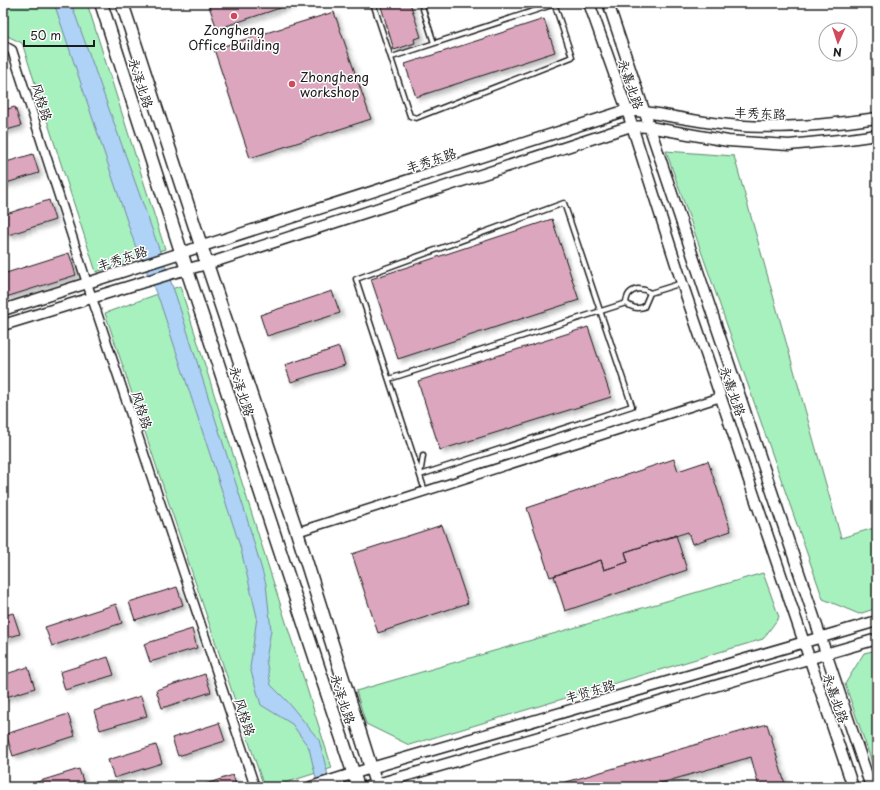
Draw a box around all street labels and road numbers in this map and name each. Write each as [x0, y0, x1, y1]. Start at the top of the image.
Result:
street label: 永泽北路 [124, 55, 159, 111]
street label: 永嘉北路 [614, 56, 649, 112]
street label: 风格路 [27, 80, 58, 123]
street label: 丰秀东路 [734, 102, 786, 123]
street label: 丰秀东路 [403, 142, 459, 177]
street label: 丰秀东路 [94, 240, 150, 275]
street label: 永泽北路 [225, 363, 260, 419]
street label: 永嘉北路 [716, 363, 751, 419]
street label: 风格路 [127, 388, 158, 431]
street label: 永嘉北路 [819, 670, 854, 726]
street label: 永泽北路 [326, 671, 361, 727]
street label: 丰贤东路 [562, 674, 617, 707]
street label: 风格路 [230, 695, 261, 738]

